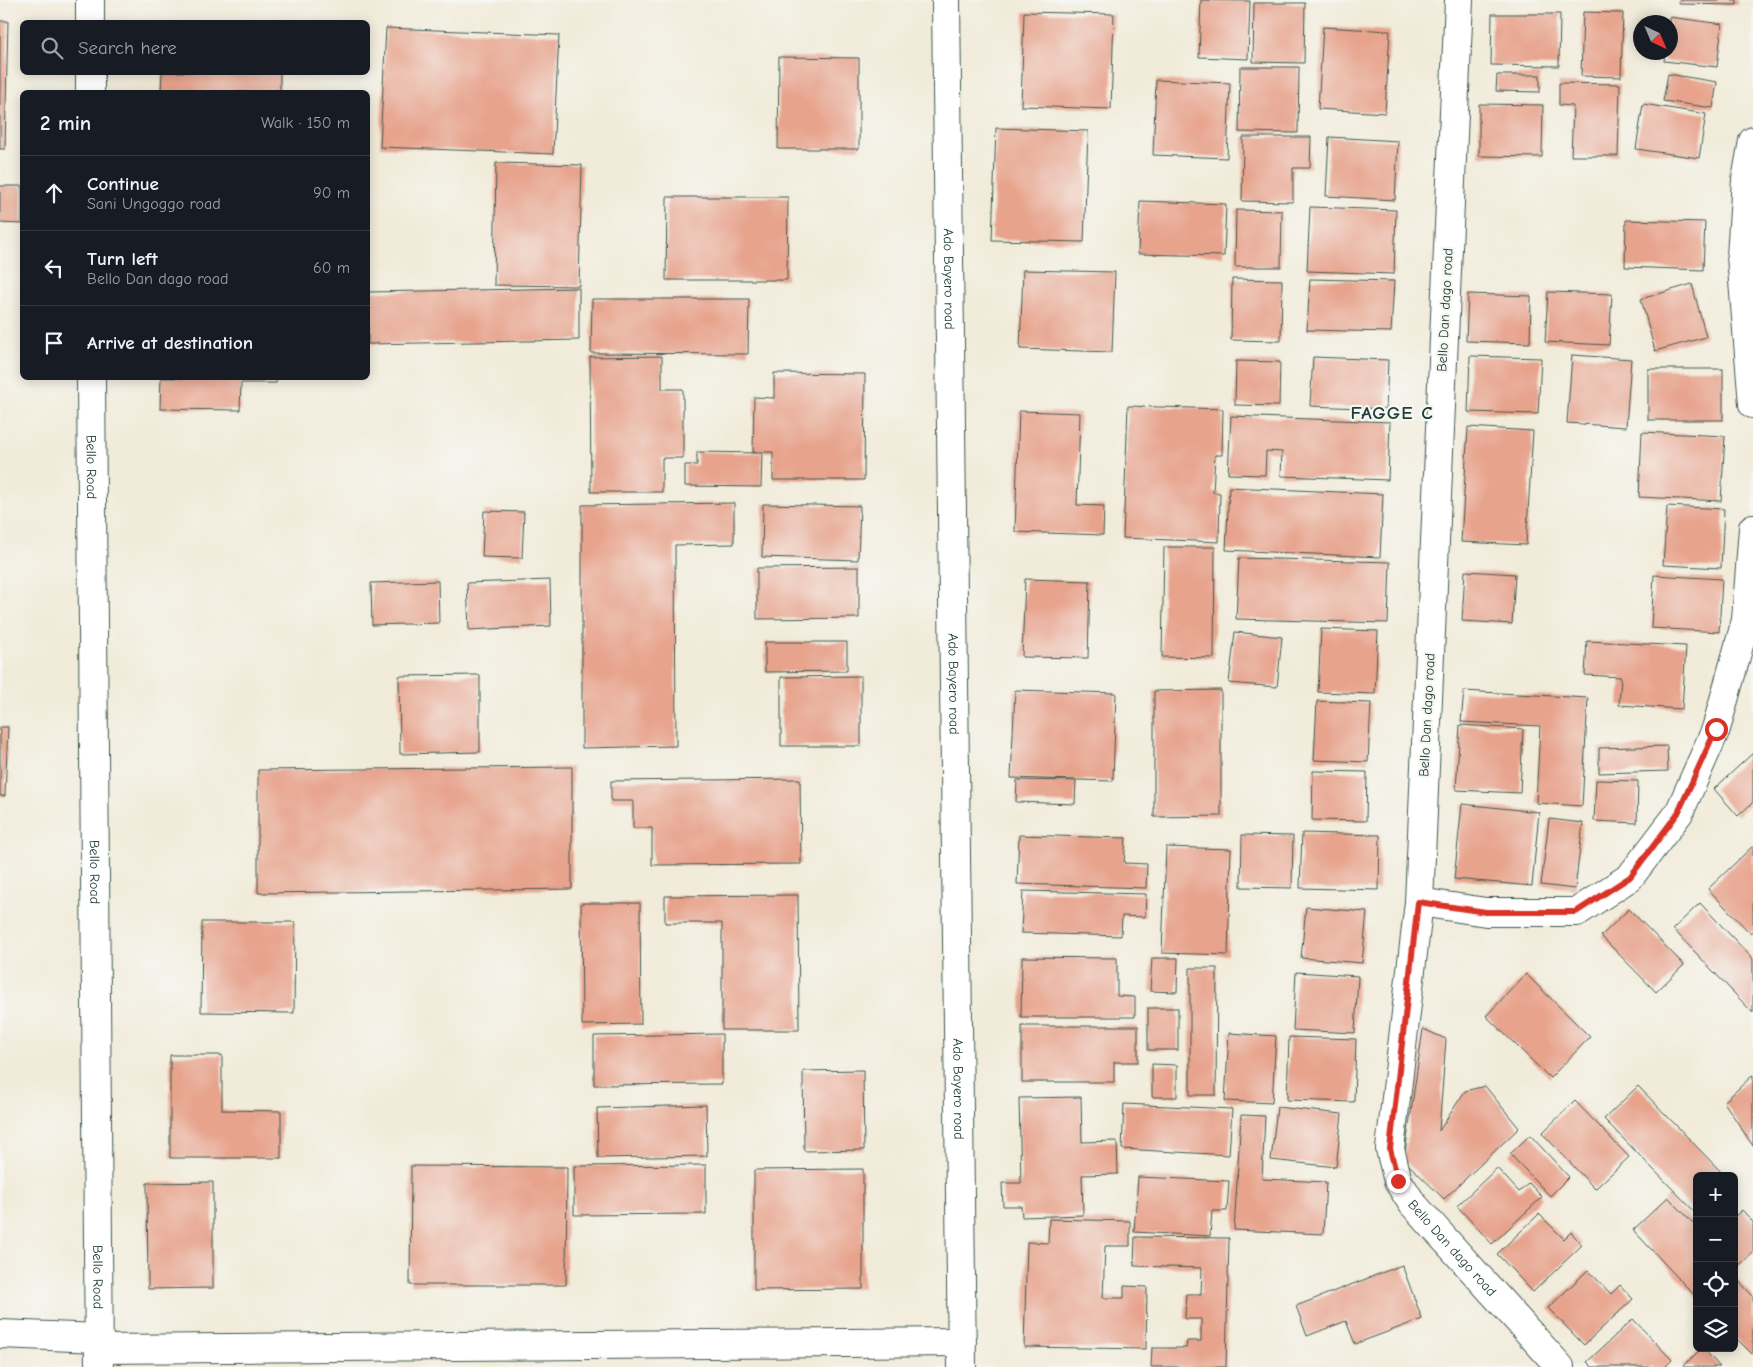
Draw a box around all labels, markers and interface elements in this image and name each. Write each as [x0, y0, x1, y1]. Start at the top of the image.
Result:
north arrow [1633, 15, 1678, 60]
search box [20, 20, 370, 75]
icon: search [38, 34, 66, 62]
text: Search here [78, 37, 177, 59]
text: 2 min [40, 111, 91, 135]
text: Walk · 150 m [261, 114, 350, 132]
text: Continue [87, 173, 159, 195]
icon: ahead [40, 179, 68, 207]
text: 90 m [313, 184, 350, 202]
text: Sani Ungoggo road [87, 195, 221, 213]
street label: Ado Bayero road [940, 228, 958, 330]
text: Turn left [87, 248, 158, 270]
street label: Bello Dan dago road [1433, 248, 1457, 372]
icon: left [40, 254, 68, 282]
text: 60 m [313, 259, 350, 277]
text: Bello Dan dago road [87, 270, 229, 288]
icon: arrive [40, 329, 68, 357]
text: Arrive at destination [87, 332, 253, 354]
district label: FAGGE C [1350, 402, 1434, 424]
street label: Bello Road [83, 435, 100, 499]
street label: Ado Bayero road [945, 633, 963, 735]
street label: Bello Dan dago road [1415, 653, 1439, 777]
route start [1705, 718, 1728, 741]
street label: Bello Road [86, 840, 104, 904]
street label: Ado Bayero road [950, 1038, 968, 1140]
route end [1387, 1170, 1410, 1193]
map controls [1693, 1172, 1738, 1352]
button: + [1693, 1172, 1738, 1217]
street label: Bello Dan dago road [1405, 1196, 1500, 1300]
button: − [1693, 1217, 1738, 1262]
street label: Bello Road [90, 1245, 107, 1309]
button: locate [1693, 1262, 1738, 1307]
button: layers [1693, 1307, 1738, 1352]

